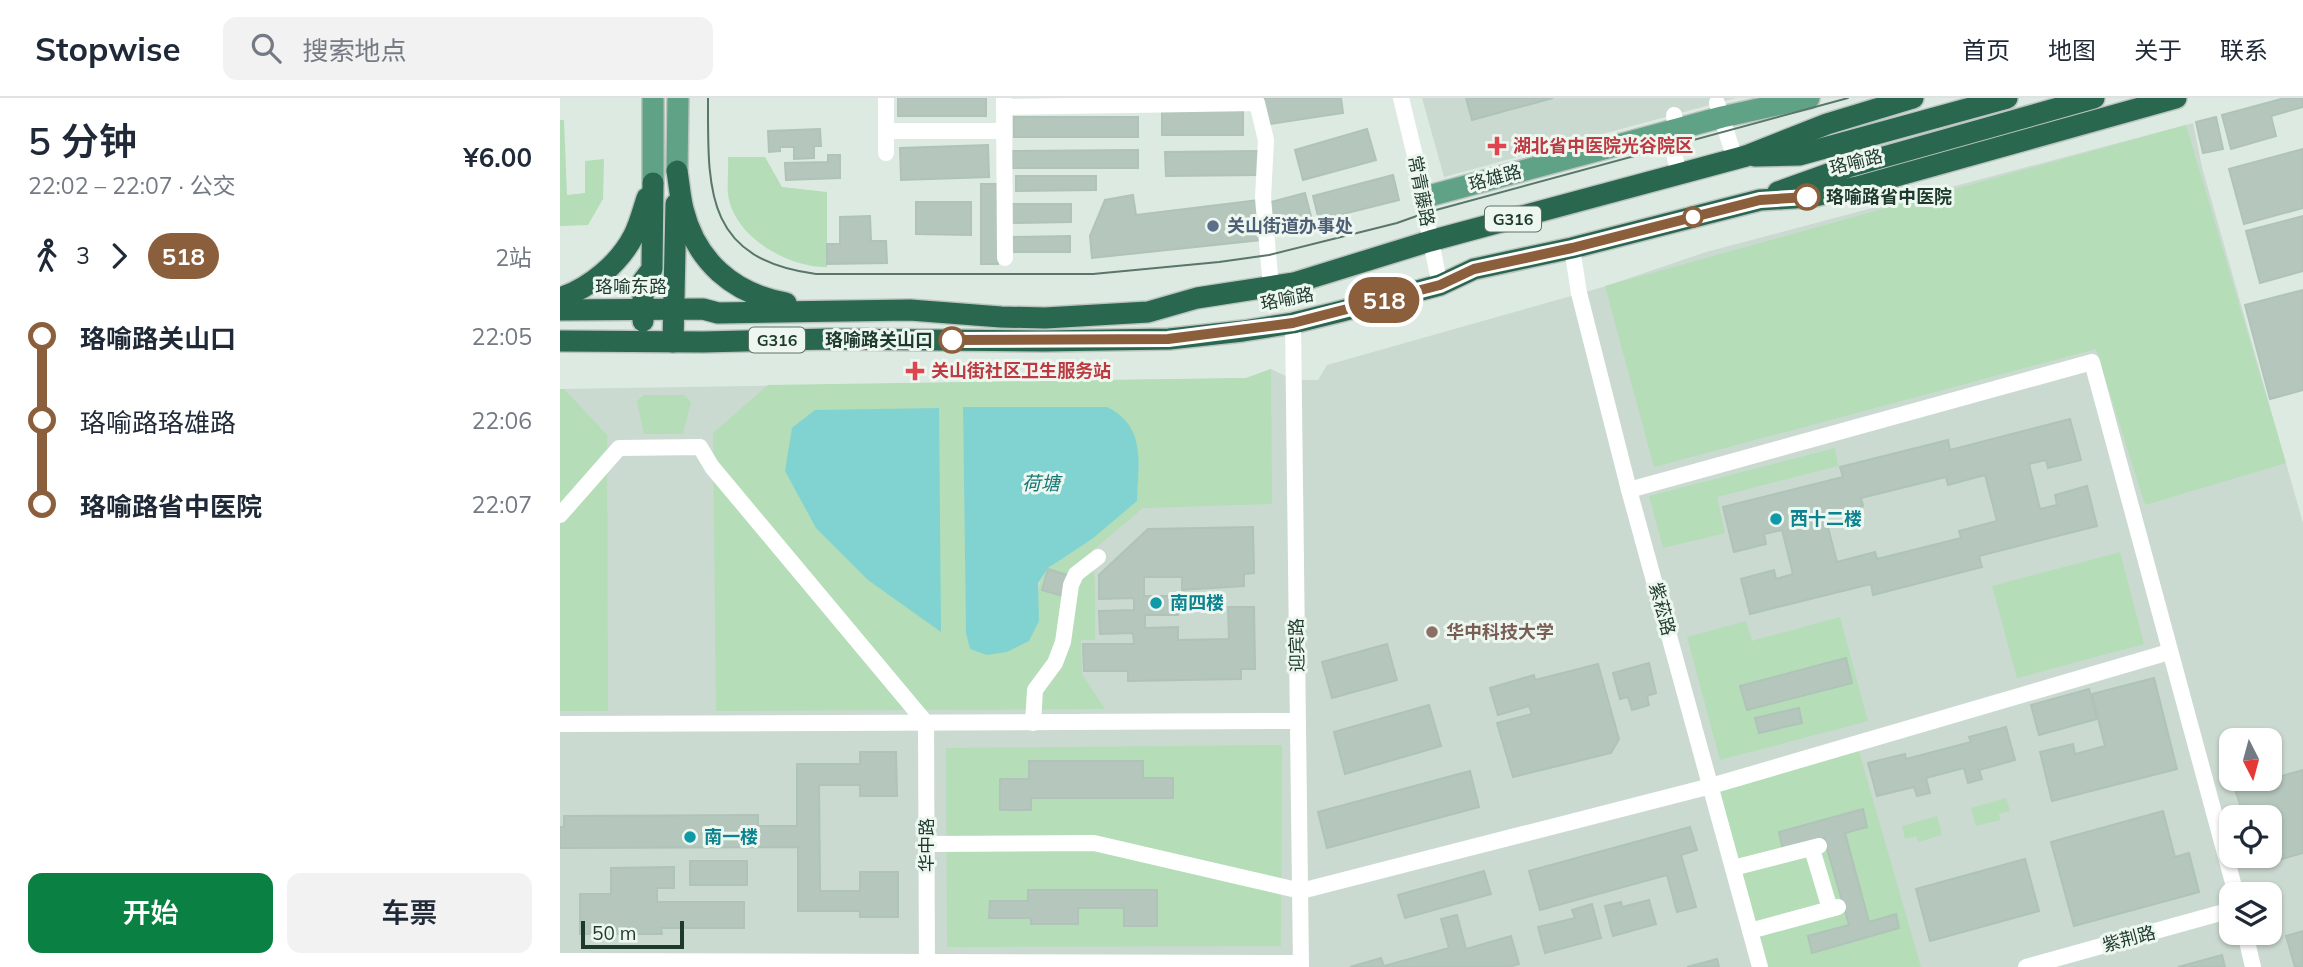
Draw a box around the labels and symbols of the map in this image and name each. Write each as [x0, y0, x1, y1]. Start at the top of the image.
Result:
place label: 湖北省中医院光谷院区 [1513, 134, 1693, 157]
marker: 湖北省中医院光谷院区 [1487, 136, 1507, 156]
street label: 珞喻路 [1827, 144, 1885, 179]
street label: 常青藤路 [1403, 153, 1440, 228]
street label: 珞雄路 [1466, 159, 1524, 196]
marker: 珞喻路省中医院 [1794, 184, 1820, 210]
place label: 珞喻路省中医院 [1826, 185, 1952, 208]
road number: G316 [1485, 206, 1541, 232]
unlabelled marker [1683, 207, 1703, 227]
place label: 关山街道办事处 [1227, 214, 1353, 237]
marker: 关山街道办事处 [1205, 218, 1221, 234]
street label: 珞喻东路 [595, 275, 667, 298]
line badge: 518 [1344, 277, 1424, 323]
street label: 珞喻路 [1258, 282, 1316, 315]
marker: 珞喻路关山口 [939, 327, 965, 353]
road number: G316 [749, 328, 805, 352]
place label: 珞喻路关山口 [825, 328, 933, 351]
place label: 关山街社区卫生服务站 [931, 359, 1111, 382]
marker: 关山街社区卫生服务站 [905, 361, 925, 381]
water label: 荷塘 [1022, 471, 1063, 495]
place label: 西十二楼 [1790, 507, 1862, 530]
marker: 西十二楼 [1768, 511, 1784, 527]
street label: 紫菘路 [1644, 580, 1681, 638]
place label: 南四楼 [1170, 591, 1224, 614]
marker: 南四楼 [1148, 595, 1164, 611]
street label: 迎宾路 [1285, 618, 1308, 672]
place label: 华中科技大学 [1446, 620, 1554, 643]
marker: 华中科技大学 [1424, 624, 1440, 640]
north arrow [2219, 728, 2282, 791]
street label: 华中路 [915, 818, 938, 872]
place label: 南一楼 [704, 825, 758, 848]
marker: 南一楼 [682, 829, 698, 845]
scale bar [581, 918, 684, 950]
street label: 紫荆路 [2100, 920, 2158, 957]

